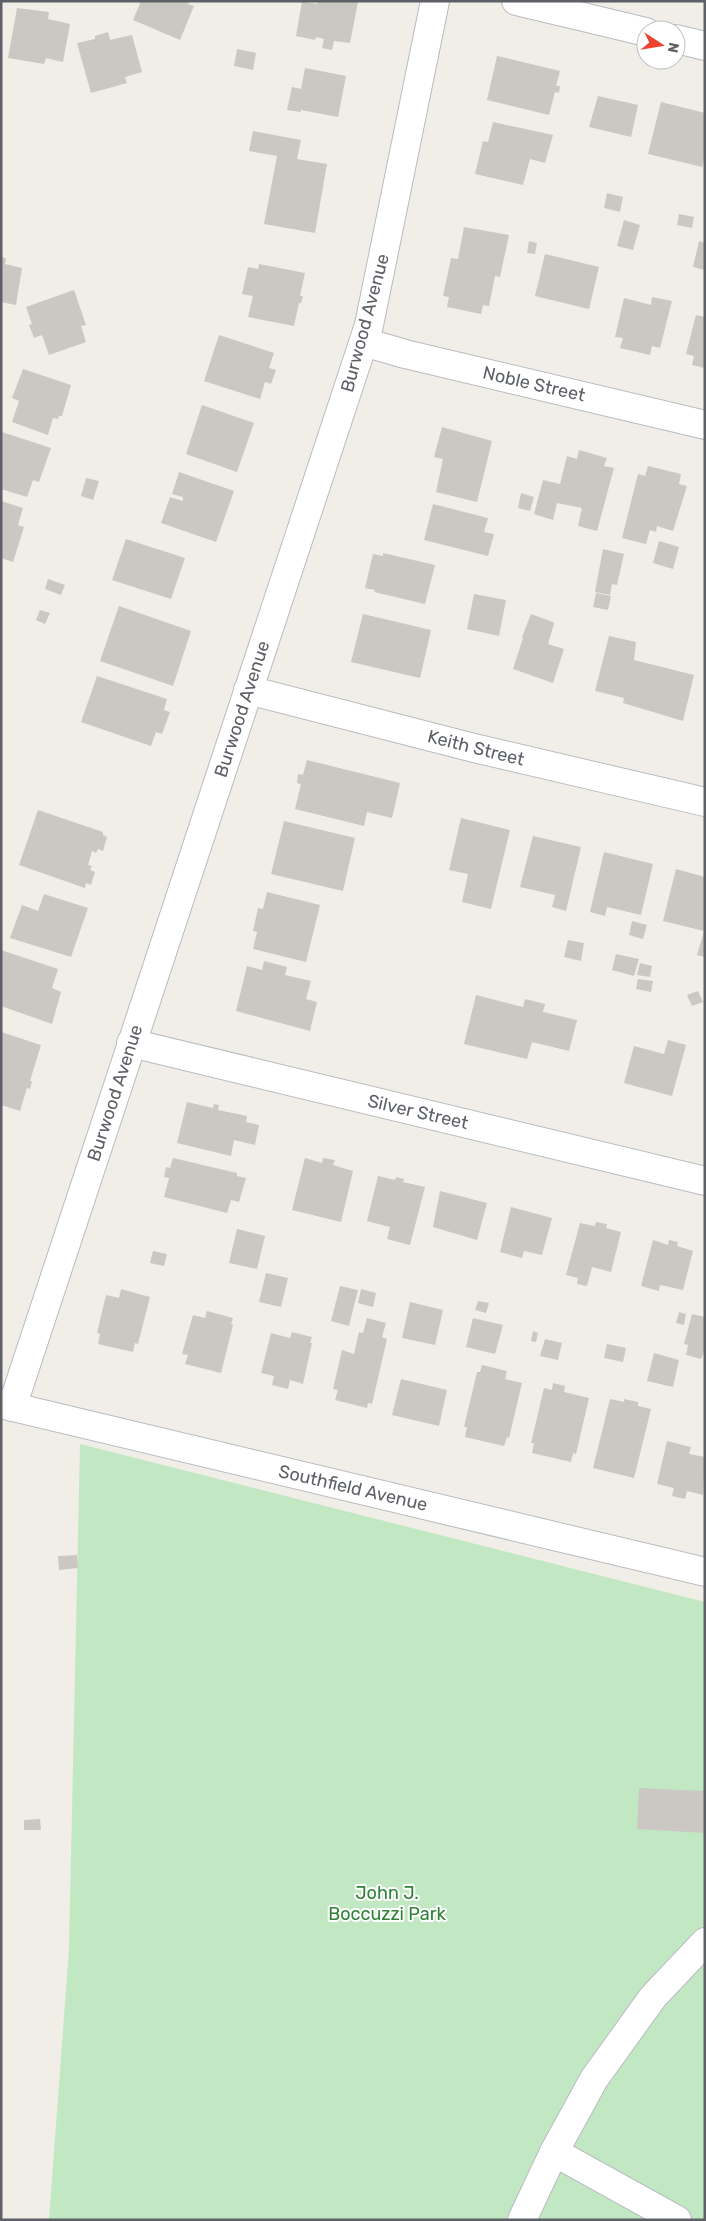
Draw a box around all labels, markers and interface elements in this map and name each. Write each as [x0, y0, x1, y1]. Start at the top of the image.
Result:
north arrow [636, 20, 686, 70]
text: N [664, 41, 683, 54]
street label: Burwood Avenue [336, 251, 394, 395]
street label: Noble Street [481, 362, 587, 406]
street label: Burwood Avenue [210, 638, 274, 780]
street label: Keith Street [425, 725, 527, 771]
street label: Burwood Avenue [83, 1022, 147, 1164]
street label: Silver Street [366, 1090, 470, 1134]
street label: Southfield Avenue [276, 1460, 430, 1516]
park label: John J. Boccuzzi Park [328, 1882, 447, 1925]

